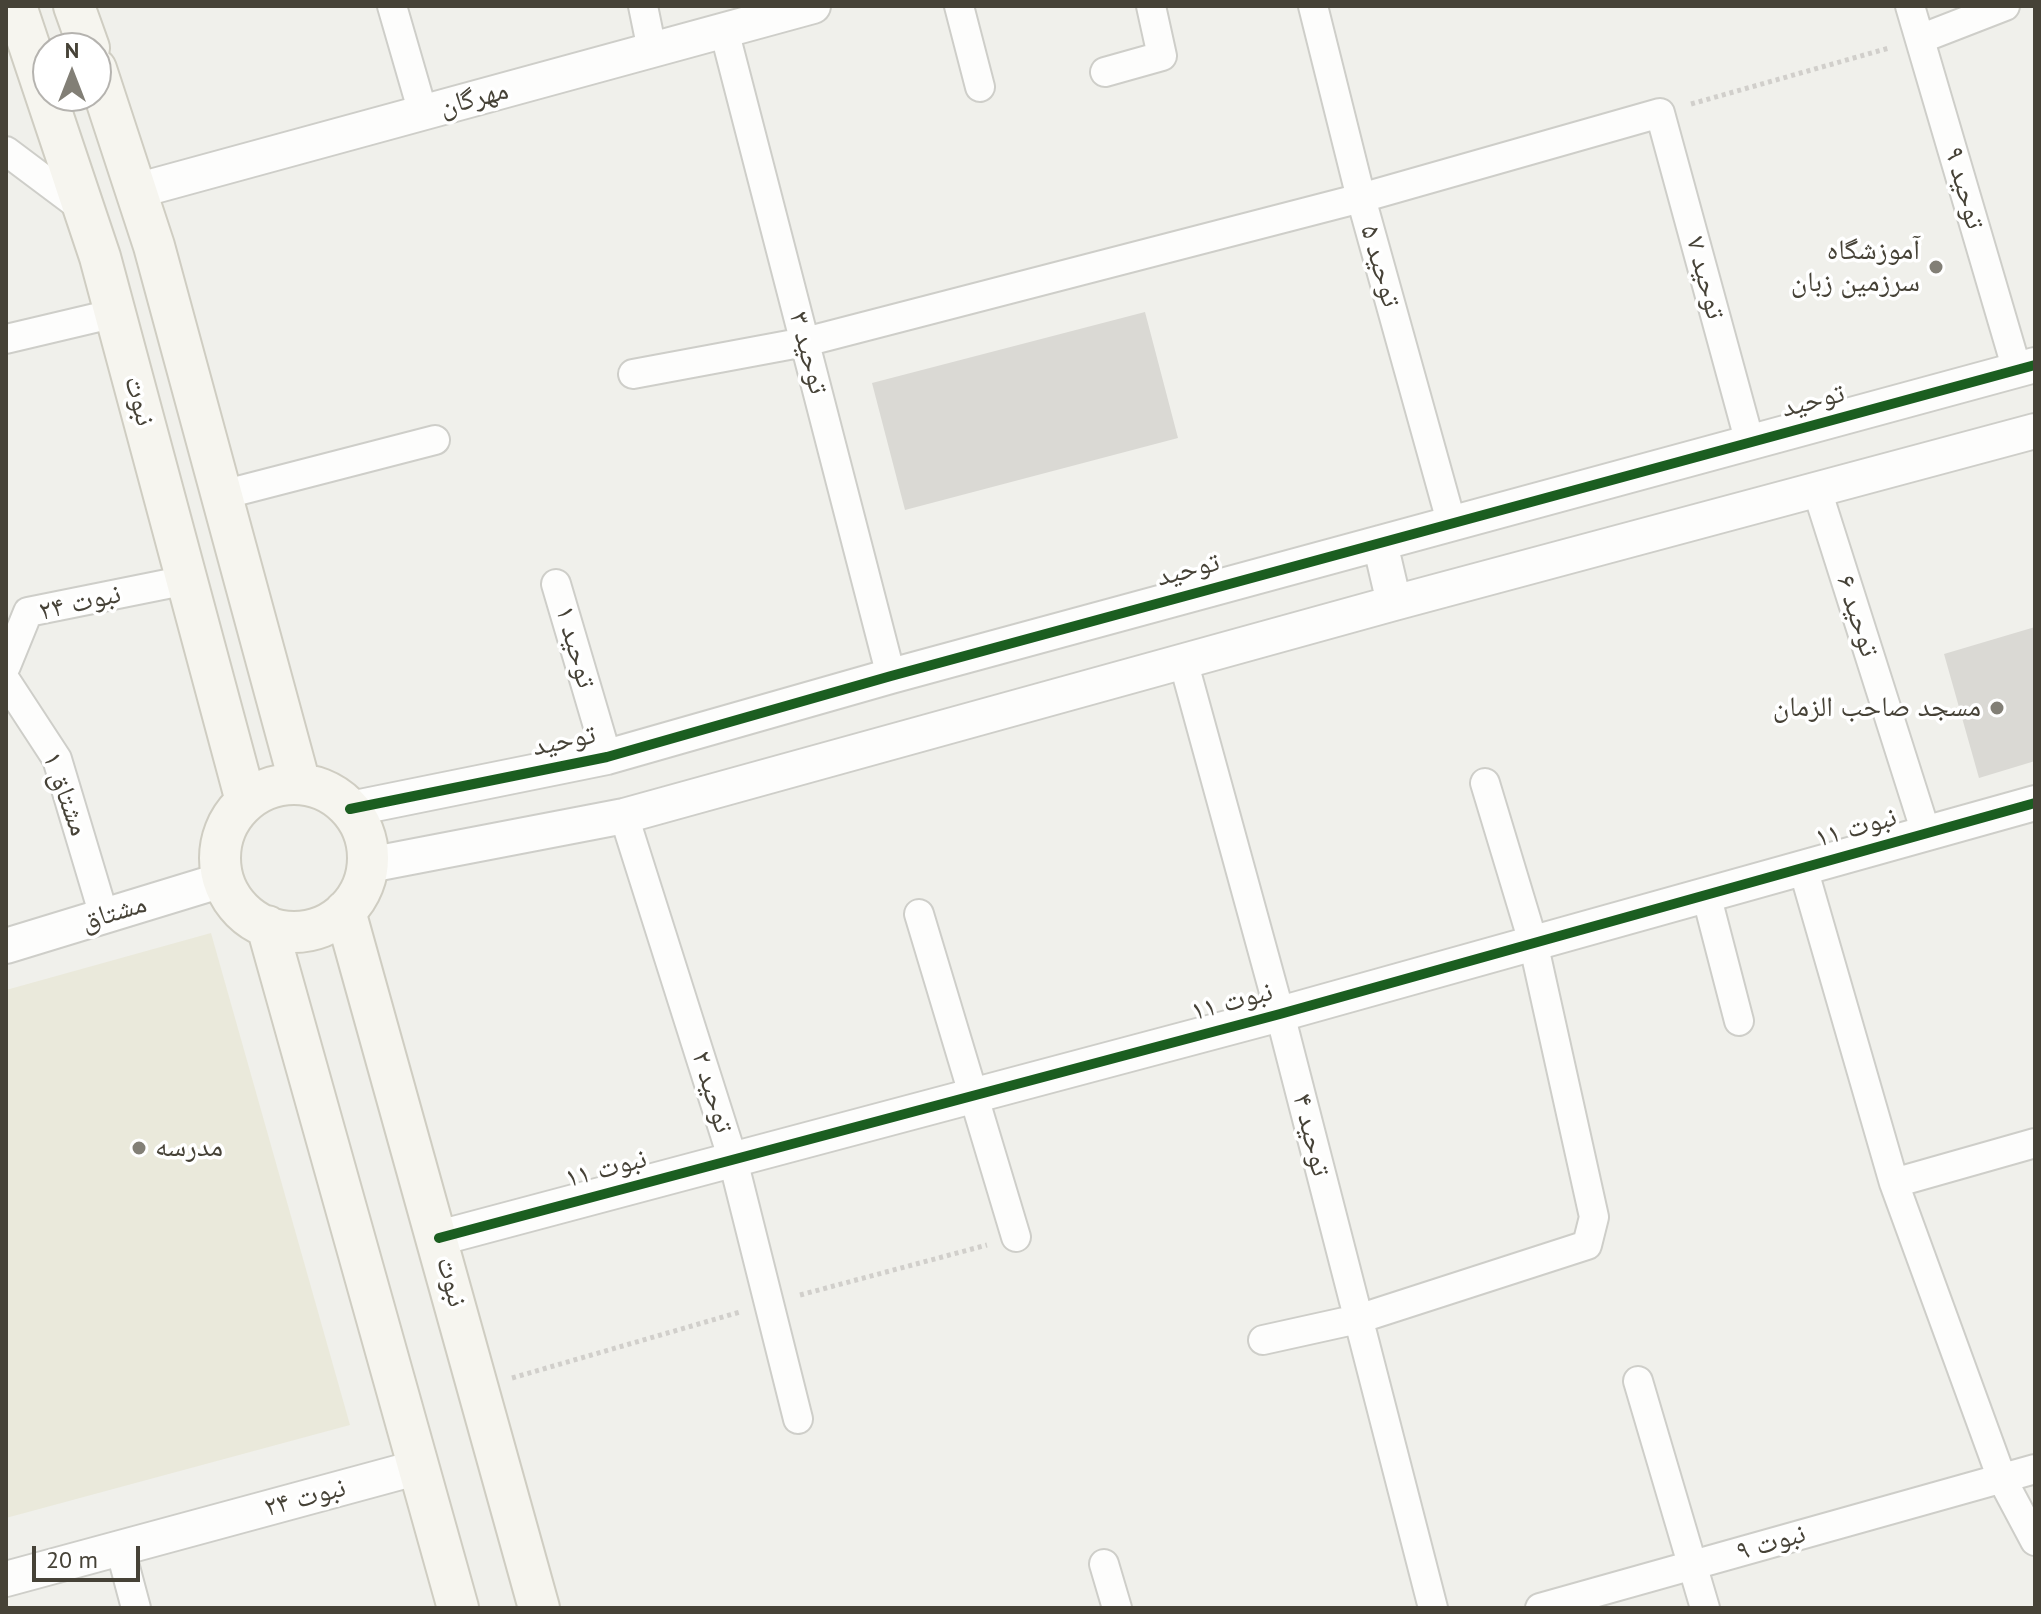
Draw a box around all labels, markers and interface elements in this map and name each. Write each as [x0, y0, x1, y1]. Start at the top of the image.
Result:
north arrow [32, 32, 112, 112]
text: N [65, 36, 79, 64]
street label: مهرگان [436, 74, 512, 124]
street label: توحید ۹ [1936, 143, 1992, 233]
street label: توحید ۵ [1352, 221, 1408, 311]
street label: توحید ۷ [1678, 233, 1732, 323]
place label: آموزشگاه سرزمین زبان [1791, 234, 1920, 300]
marker: آموزشگاه سرزمین زبان [1927, 258, 1945, 276]
street label: توحید ۳ [781, 308, 835, 398]
street label: نبوت [116, 372, 162, 430]
street label: توحید [1778, 377, 1848, 425]
street label: توحید [1153, 546, 1223, 594]
street label: توحید ۶ [1828, 571, 1886, 661]
street label: نبوت ۲۴ [36, 577, 124, 629]
street label: توحید ۱ [547, 602, 603, 692]
place label: مسجد صاحب الزمان [1773, 691, 1981, 725]
marker: مسجد صاحب الزمان [1988, 699, 2006, 717]
street label: توحید [529, 718, 599, 764]
street label: مشتاق ۱ [34, 748, 96, 840]
street label: نبوت ۱۱ [1811, 800, 1901, 856]
street label: مشتاق [77, 887, 151, 939]
street label: نبوت ۱۱ [1187, 975, 1277, 1029]
street label: توحید ۲ [684, 1047, 740, 1137]
street label: توحید ۴ [1285, 1090, 1337, 1180]
place label: مدرسه [155, 1131, 223, 1165]
marker: مدرسه [130, 1139, 148, 1157]
street label: نبوت ۱۱ [561, 1142, 651, 1196]
street label: نبوت [428, 1253, 474, 1311]
street label: نبوت ۲۴ [260, 1471, 350, 1525]
street label: نبوت ۹ [1732, 1517, 1810, 1569]
scale bar [36, 1530, 144, 1580]
text: 20 m [46, 1544, 98, 1575]

